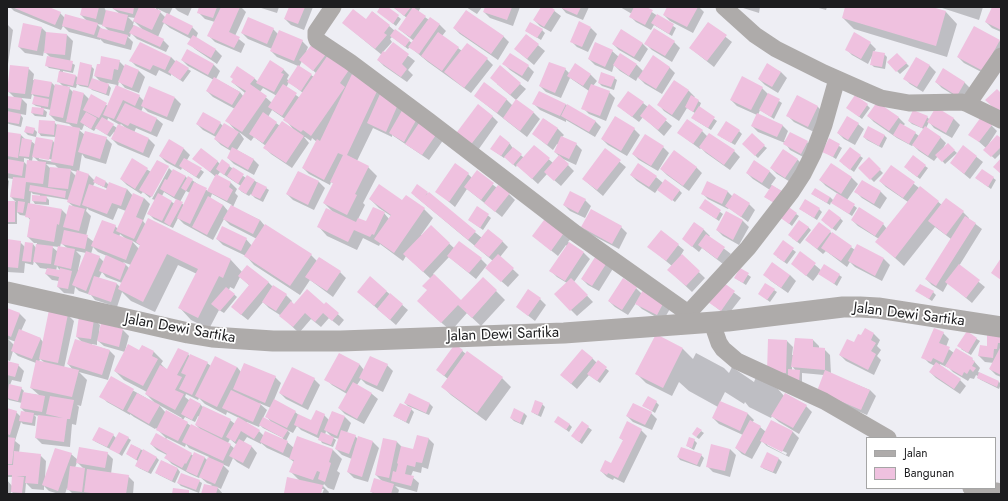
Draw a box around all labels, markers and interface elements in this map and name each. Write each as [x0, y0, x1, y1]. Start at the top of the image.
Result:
street label: Jalan Dewi Sartika [852, 299, 966, 331]
street label: Jalan Dewi Sartika [123, 310, 237, 348]
street label: Jalan Dewi Sartika [447, 324, 559, 346]
legend [866, 437, 996, 489]
text: Jalan [904, 444, 927, 462]
text: Bangunan [904, 464, 954, 482]

